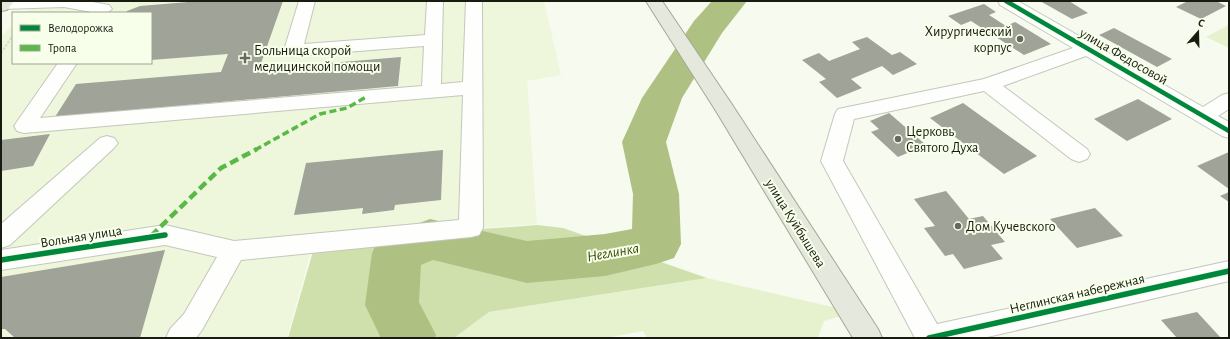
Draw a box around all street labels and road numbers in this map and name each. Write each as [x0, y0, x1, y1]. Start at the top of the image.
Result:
street label: улица Федосовой [1076, 26, 1170, 88]
street label: улица Куйбышева [762, 176, 828, 271]
street label: Вольная улица [39, 224, 124, 250]
street label: Неглинская набережная [1008, 272, 1146, 316]

